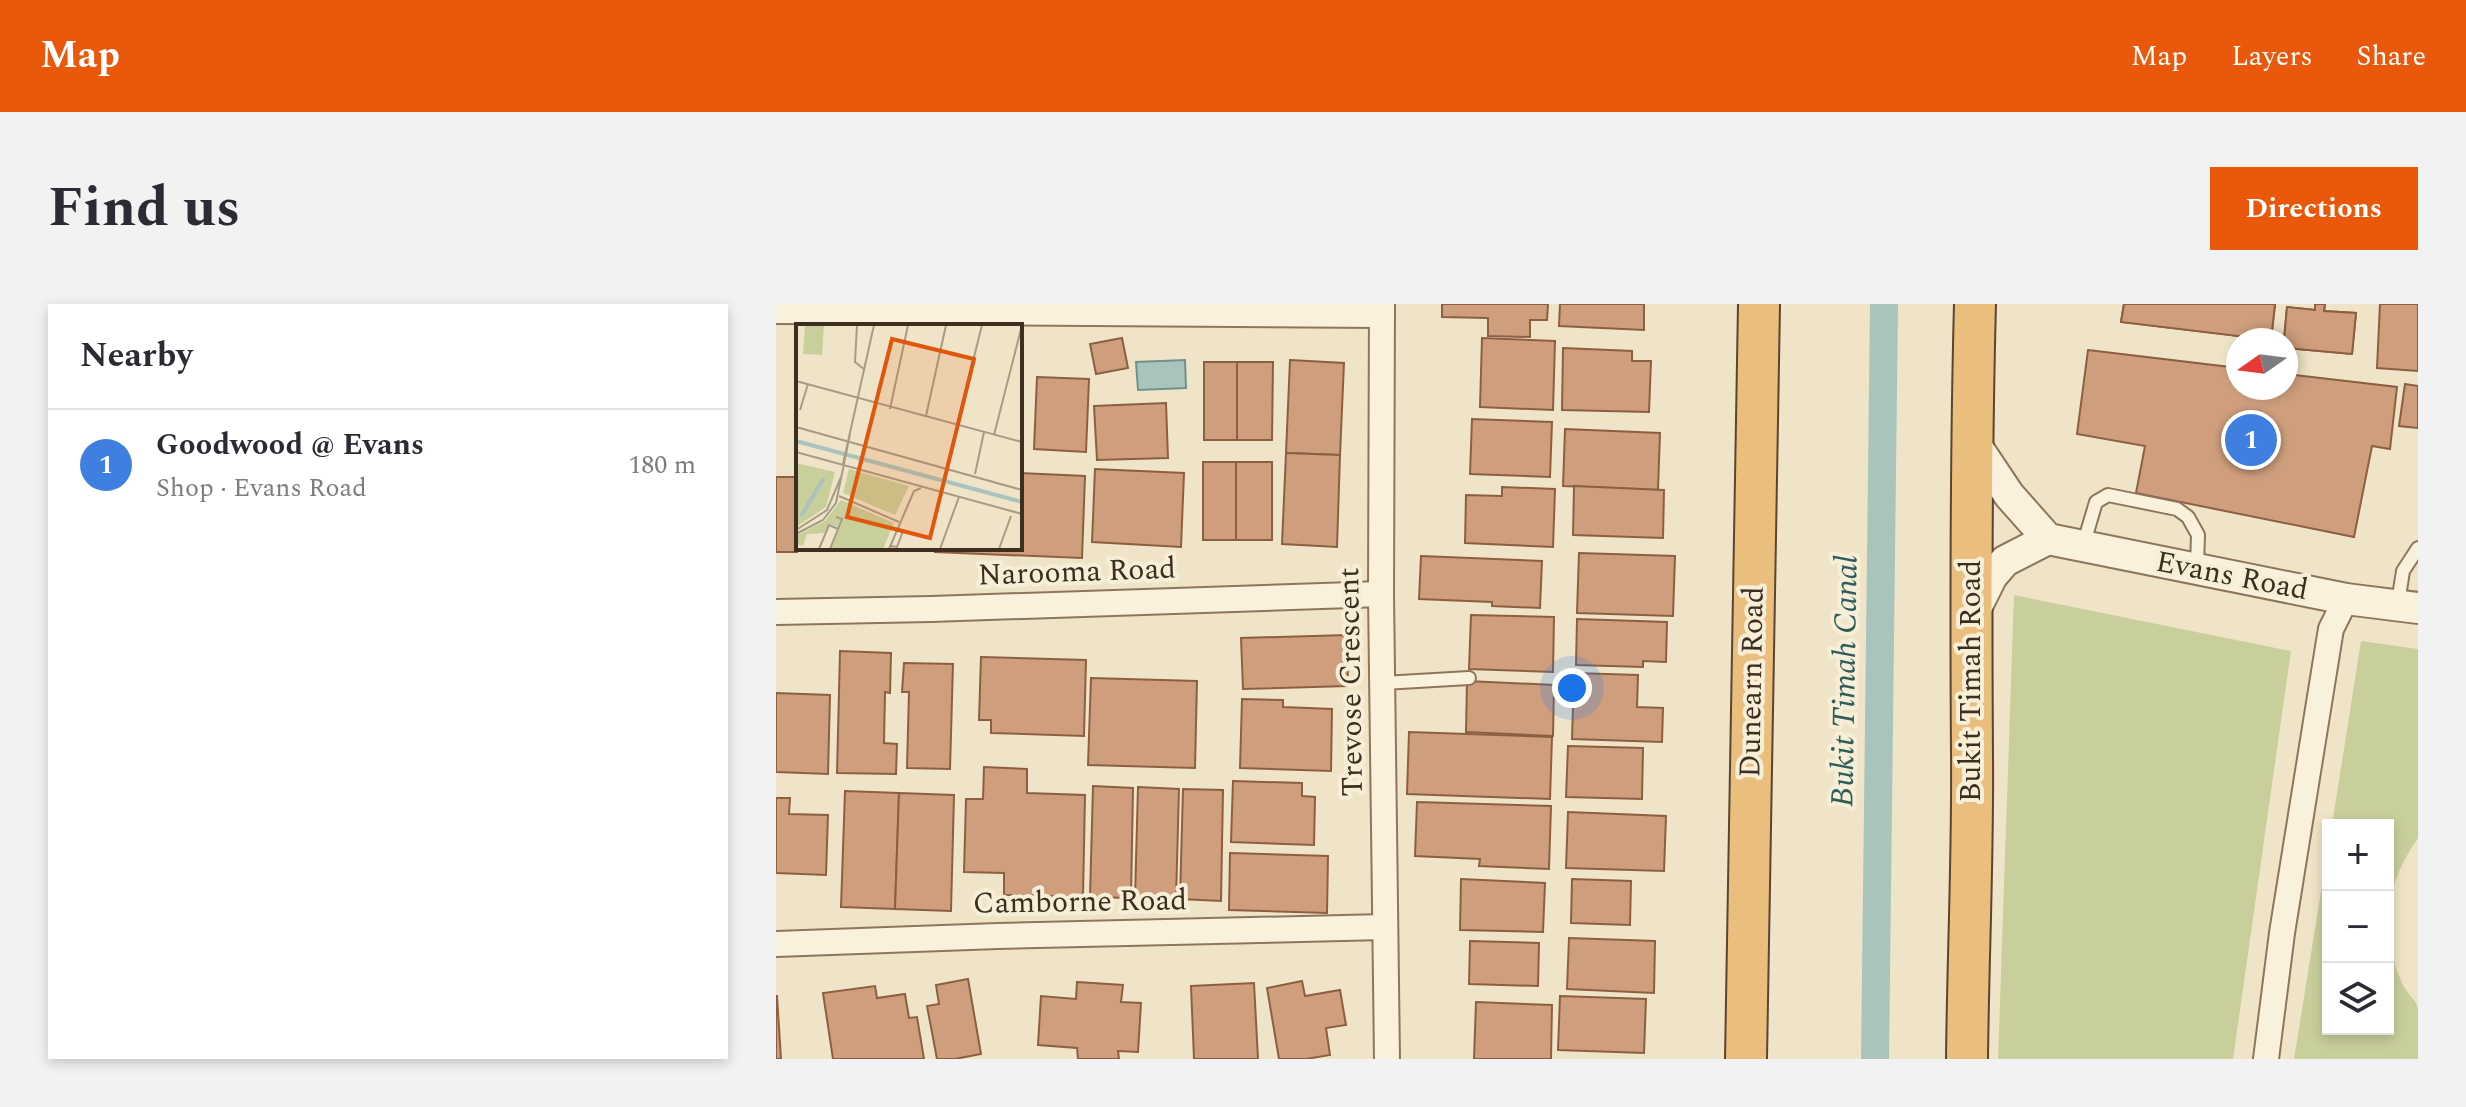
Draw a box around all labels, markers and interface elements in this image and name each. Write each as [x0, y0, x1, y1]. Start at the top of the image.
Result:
text: Map [40, 27, 120, 85]
text: Map [2131, 35, 2187, 78]
text: Layers [2231, 35, 2313, 78]
text: Share [2357, 35, 2426, 78]
text: Find us [48, 166, 241, 251]
button: Directions [2210, 167, 2418, 250]
inset map [796, 324, 1022, 550]
north arrow [2226, 328, 2298, 400]
text: Nearby [80, 330, 193, 382]
pin: 1 [2225, 410, 2277, 470]
text: Goodwood @ Evans [156, 422, 424, 468]
text: 1 [99, 445, 113, 485]
text: 180 m [628, 445, 696, 485]
text: Shop · Evans Road [156, 468, 367, 508]
street label: Evans Road [2152, 539, 2312, 613]
street label: Narooma Road [977, 546, 1177, 598]
water label: Bukit Timah Canal [1818, 555, 1872, 807]
street label: Bukit Timah Road [1948, 560, 1994, 802]
street label: Trevose Crescent [1326, 567, 1376, 797]
street label: Dunearn Road [1727, 586, 1777, 778]
your location [1552, 668, 1592, 708]
map controls [2322, 819, 2394, 1035]
button: + [2322, 819, 2394, 891]
street label: Camborne Road [973, 877, 1187, 927]
button: − [2322, 891, 2394, 963]
button: layers [2322, 963, 2394, 1035]

